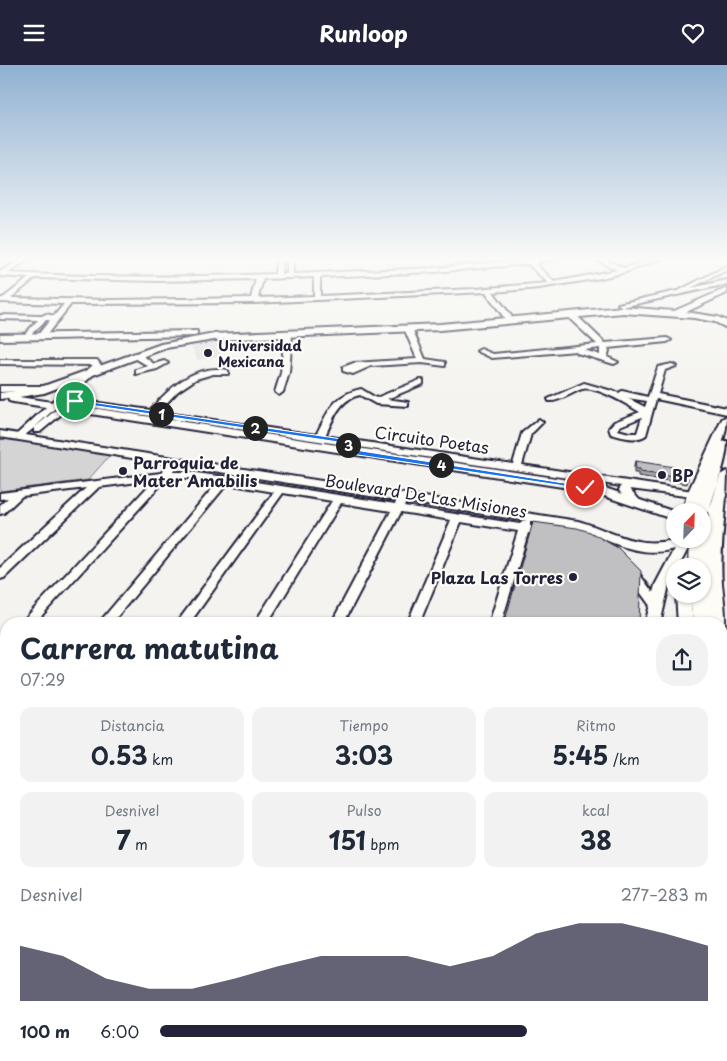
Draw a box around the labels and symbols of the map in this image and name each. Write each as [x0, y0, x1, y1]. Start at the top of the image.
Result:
place label: Universidad Mexicana [218, 335, 303, 372]
marker: Universidad Mexicana [202, 347, 214, 359]
pin [54, 380, 96, 422]
pin: 1 [148, 401, 174, 427]
pin: 2 [242, 415, 268, 441]
street label: Circuito Poetas [373, 419, 491, 459]
pin: 3 [336, 433, 360, 457]
place label: Parroquia de Mater Amabilis [133, 450, 258, 492]
pin: 4 [428, 453, 454, 477]
place label: BP [672, 463, 694, 487]
marker: Parroquia de Mater Amabilis [117, 465, 129, 477]
pin [564, 466, 606, 508]
street label: Boulevard De Las Misiones [323, 467, 529, 523]
marker: BP [656, 469, 668, 481]
north arrow [666, 503, 711, 547]
place label: Plaza Las Torres [431, 565, 563, 589]
marker: Plaza Las Torres [567, 571, 579, 583]

